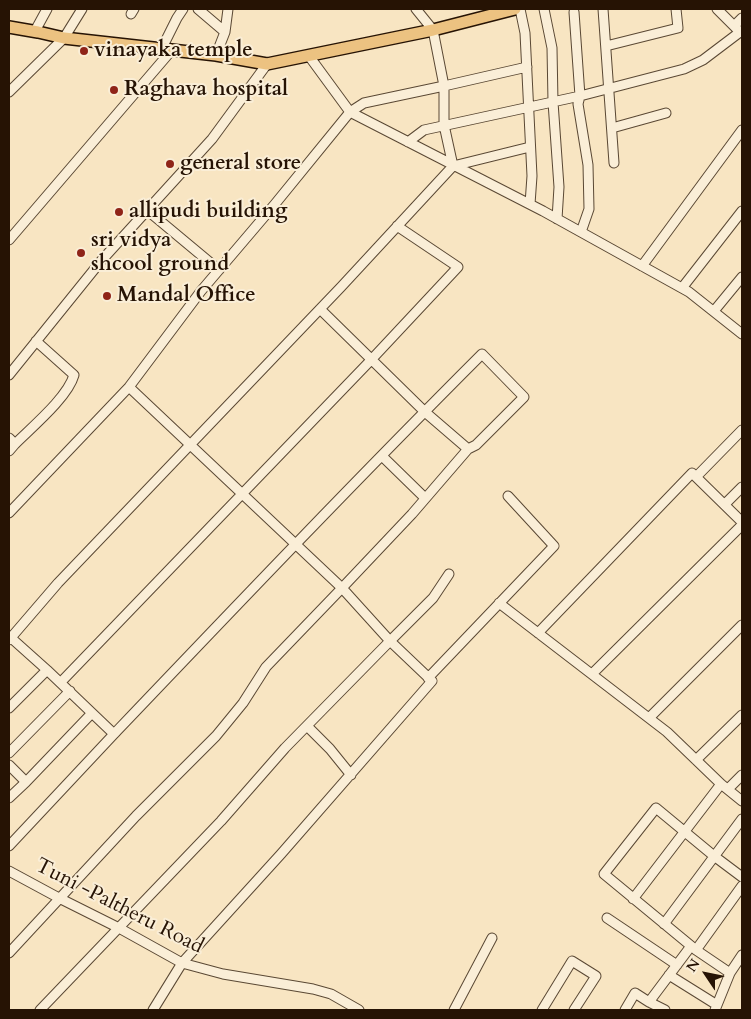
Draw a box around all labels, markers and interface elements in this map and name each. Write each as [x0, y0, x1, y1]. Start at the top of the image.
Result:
place label: vinayaka temple [94, 38, 253, 64]
marker: vinayaka temple [78, 45, 90, 57]
place label: Raghava hospital [124, 77, 288, 103]
marker: Raghava hospital [108, 84, 120, 96]
place label: general store [180, 151, 301, 177]
marker: general store [164, 158, 176, 170]
place label: allipudi building [129, 199, 288, 225]
marker: allipudi building [113, 206, 125, 218]
place label: sri vidya shcool ground [91, 228, 229, 278]
marker: sri vidya shcool ground [75, 247, 87, 259]
place label: Mandal Office [117, 283, 256, 309]
marker: Mandal Office [101, 290, 113, 302]
street label: Tuni -Paltheru Road [31, 854, 207, 960]
north arrow [681, 949, 731, 999]
text: N [682, 955, 704, 976]

